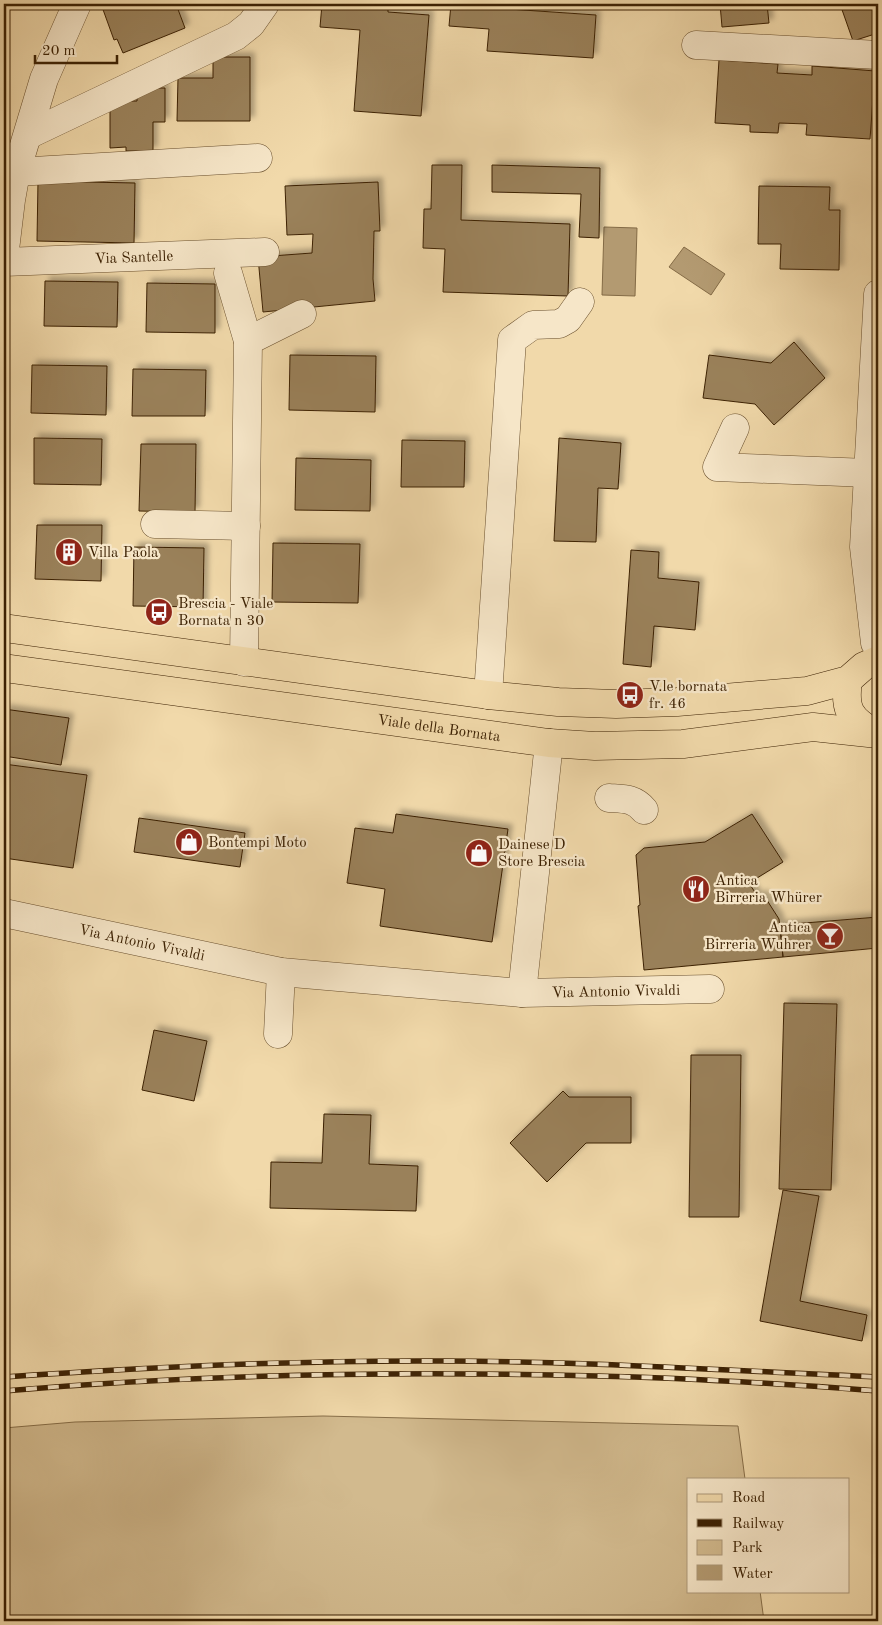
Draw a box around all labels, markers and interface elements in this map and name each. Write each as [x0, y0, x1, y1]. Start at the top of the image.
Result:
scale bar [35, 32, 118, 64]
text: 20 m [42, 44, 76, 59]
street label: Via Santelle [94, 250, 174, 268]
building icon: Villa Paola [54, 537, 84, 567]
place label: Villa Paola [88, 546, 159, 561]
bus stop icon: Brescia - Viale Bornata n 30 [144, 597, 174, 627]
place label: Brescia - Viale Bornata n 30 [178, 597, 273, 629]
bus stop icon: V.le bornata fr. 46 [615, 680, 645, 710]
place label: V.le bornata fr. 46 [649, 680, 728, 712]
street label: Viale della Bornata [376, 713, 502, 745]
shop icon: Bontempi Moto [174, 827, 204, 857]
place label: Bontempi Moto [208, 836, 307, 851]
shop icon: Dainese D Store Brescia [464, 838, 494, 868]
place label: Dainese D Store Brescia [498, 838, 586, 870]
restaurant icon: Antica Birreria Whürer [681, 874, 711, 904]
place label: Antica Birreria Whürer [715, 874, 822, 906]
place label: Antica Birreria Wuhrer [705, 921, 812, 953]
bar icon: Antica Birreria Wuhrer [815, 921, 845, 951]
street label: Via Antonio Vivaldi [77, 923, 206, 965]
street label: Via Antonio Vivaldi [551, 984, 680, 1001]
legend [687, 1478, 850, 1592]
text: Road [732, 1491, 766, 1506]
text: Railway [732, 1517, 785, 1532]
text: Park [732, 1541, 763, 1556]
text: Water [732, 1567, 773, 1582]

